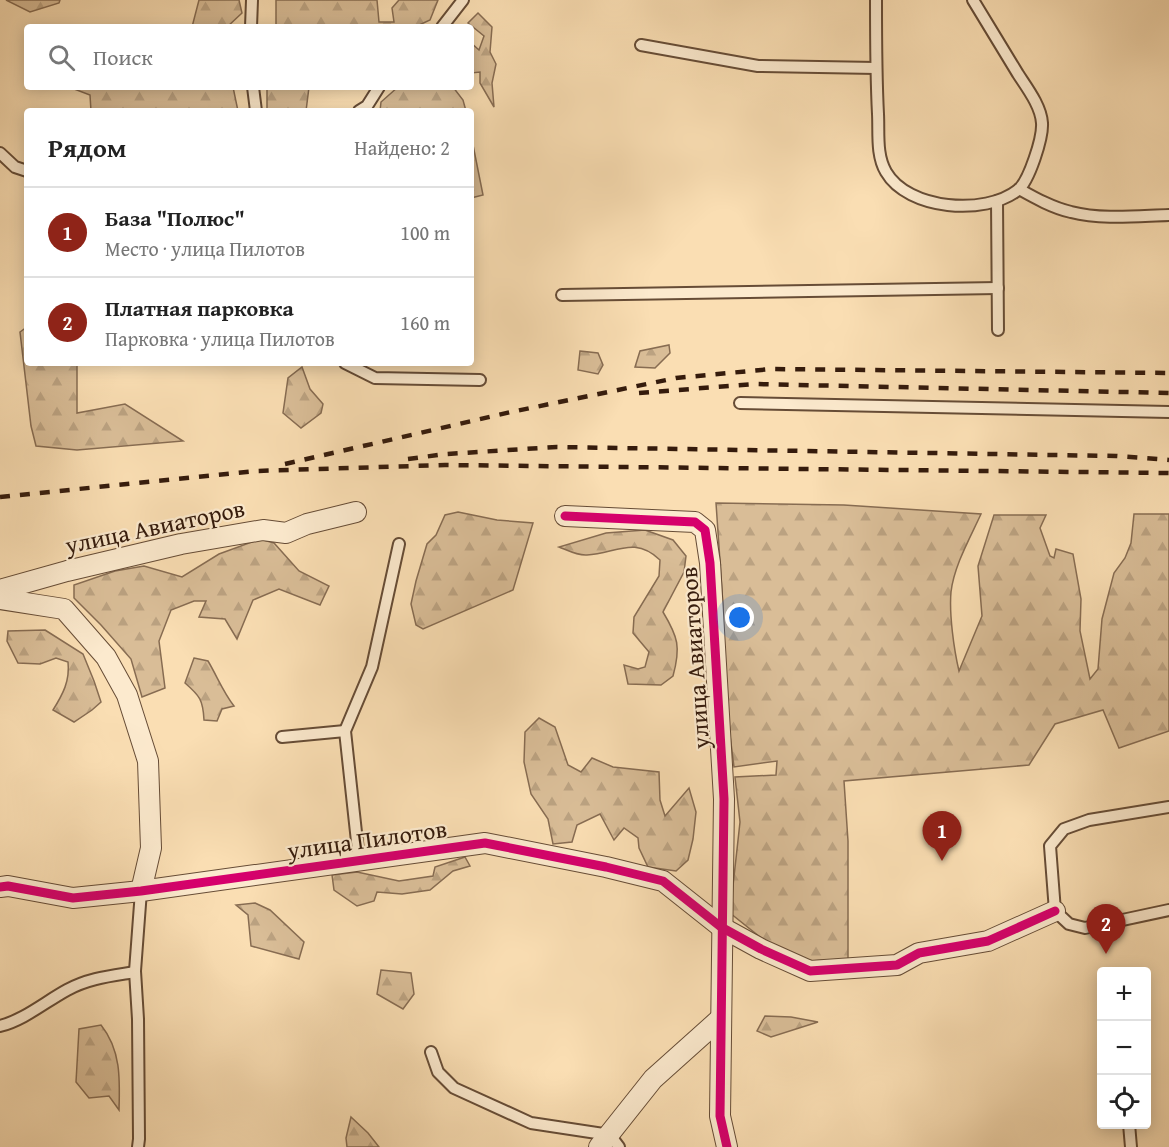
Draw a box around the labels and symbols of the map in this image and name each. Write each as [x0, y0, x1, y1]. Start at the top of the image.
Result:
street label: улица Авиаторов [61, 490, 248, 563]
street label: улица Авиаторов [671, 566, 718, 751]
your location [725, 603, 754, 632]
street label: улица Пилотов [284, 811, 449, 868]
pin: 1 [922, 812, 962, 861]
pin: 2 [1086, 904, 1126, 954]

